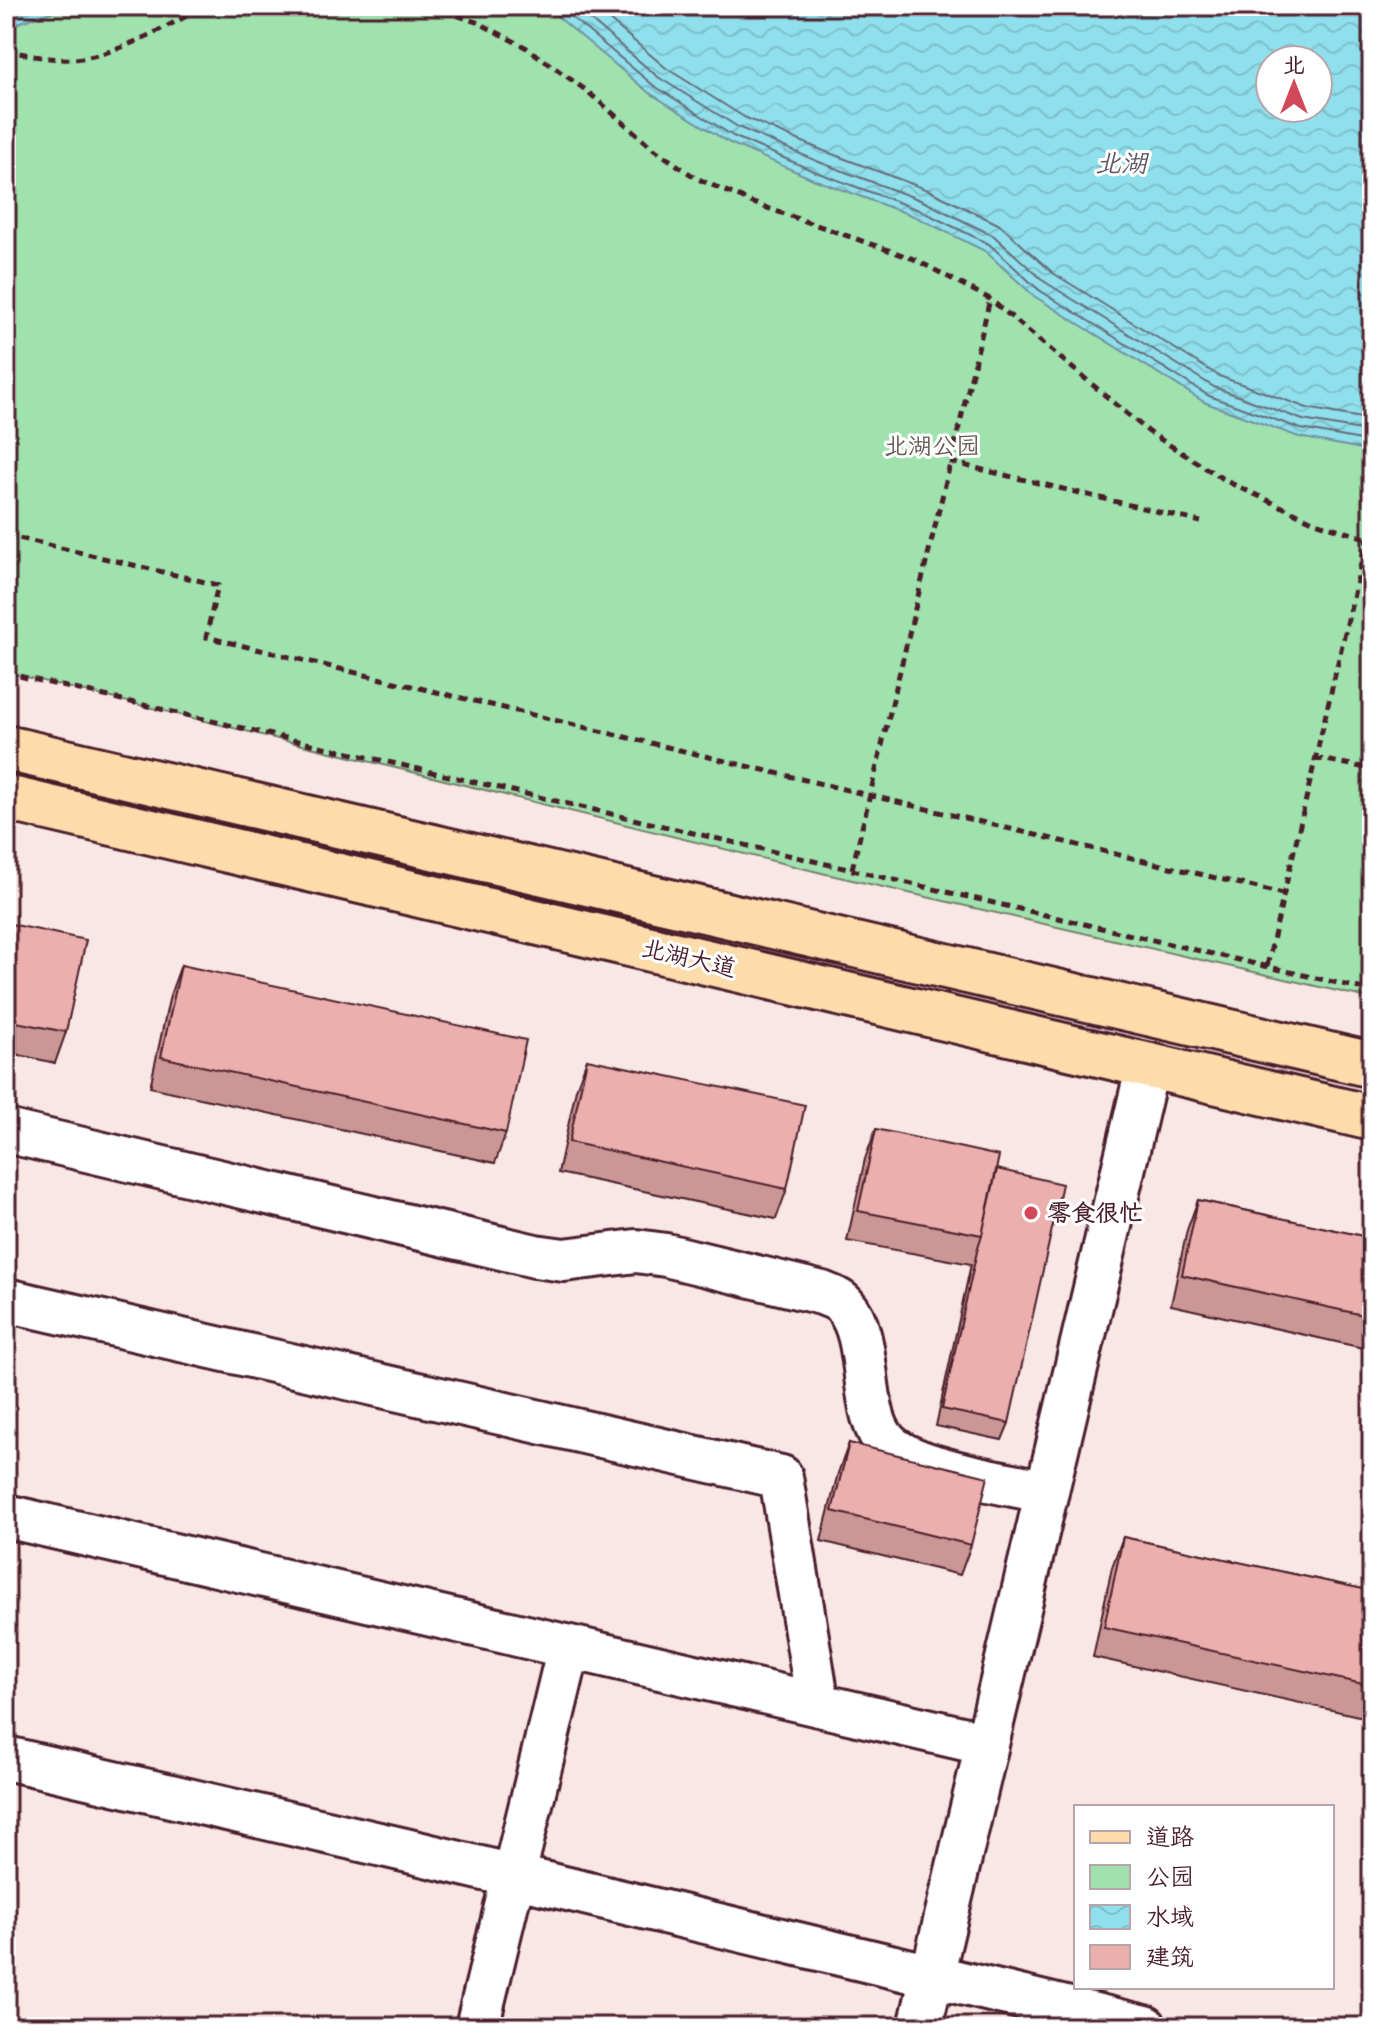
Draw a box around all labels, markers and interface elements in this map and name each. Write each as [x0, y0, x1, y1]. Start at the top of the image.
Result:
north arrow [1254, 44, 1334, 124]
text: 北 [1283, 49, 1305, 78]
water label: 北湖 [1095, 145, 1150, 179]
park label: 北湖公园 [884, 429, 980, 460]
street label: 北湖大道 [639, 931, 740, 982]
place label: 零食很忙 [1047, 1196, 1143, 1227]
marker: 零食很忙 [1022, 1204, 1040, 1222]
legend [1074, 1805, 1334, 1989]
text: 道路 [1146, 1820, 1194, 1851]
text: 公园 [1146, 1860, 1194, 1891]
text: 水域 [1146, 1900, 1194, 1931]
text: 建筑 [1146, 1940, 1194, 1971]

